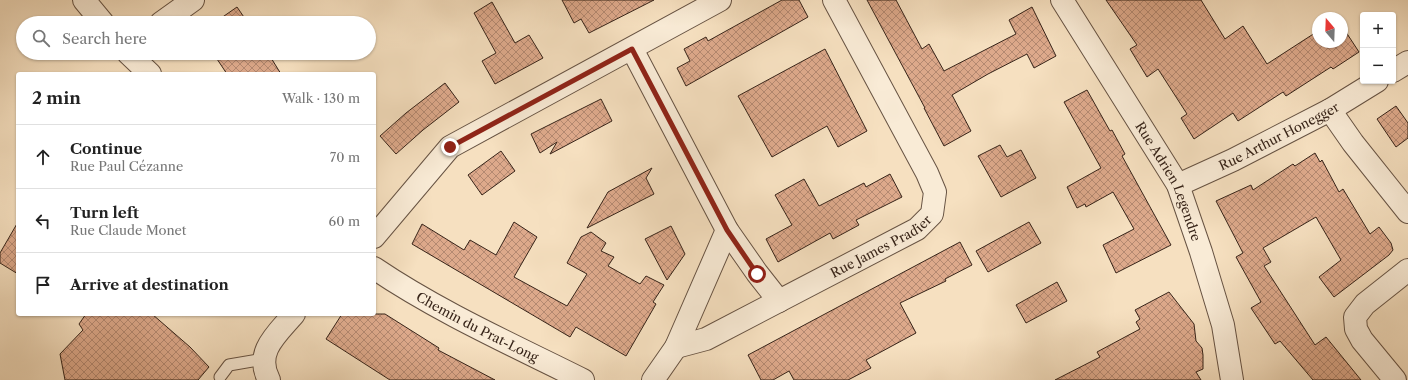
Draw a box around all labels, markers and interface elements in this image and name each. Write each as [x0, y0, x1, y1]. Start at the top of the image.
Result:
north arrow [1312, 12, 1348, 48]
map controls [1360, 12, 1396, 84]
button: + [1360, 12, 1396, 48]
search box [16, 16, 376, 60]
icon: search [30, 27, 52, 49]
text: Search here [62, 29, 147, 48]
button: − [1360, 48, 1396, 84]
text: 2 min [32, 88, 81, 108]
text: Walk · 130 m [282, 90, 360, 106]
street label: Rue Arthur Honegger [1216, 98, 1342, 173]
street label: Rue Adrien Legendre [1132, 119, 1205, 243]
route end [441, 138, 459, 156]
text: Continue [70, 139, 142, 158]
icon: ahead [32, 146, 54, 168]
text: 70 m [330, 149, 360, 165]
text: Rue Paul Cézanne [70, 158, 183, 174]
text: Turn left [70, 203, 139, 222]
icon: left [32, 210, 54, 232]
street label: Rue James Pradier [827, 211, 935, 281]
text: 60 m [329, 213, 360, 229]
text: Rue Claude Monet [70, 222, 186, 238]
route start [748, 265, 766, 283]
icon: arrive [32, 274, 54, 296]
text: Arrive at destination [70, 275, 229, 294]
street label: Chemin du Prat-Long [413, 288, 541, 365]

